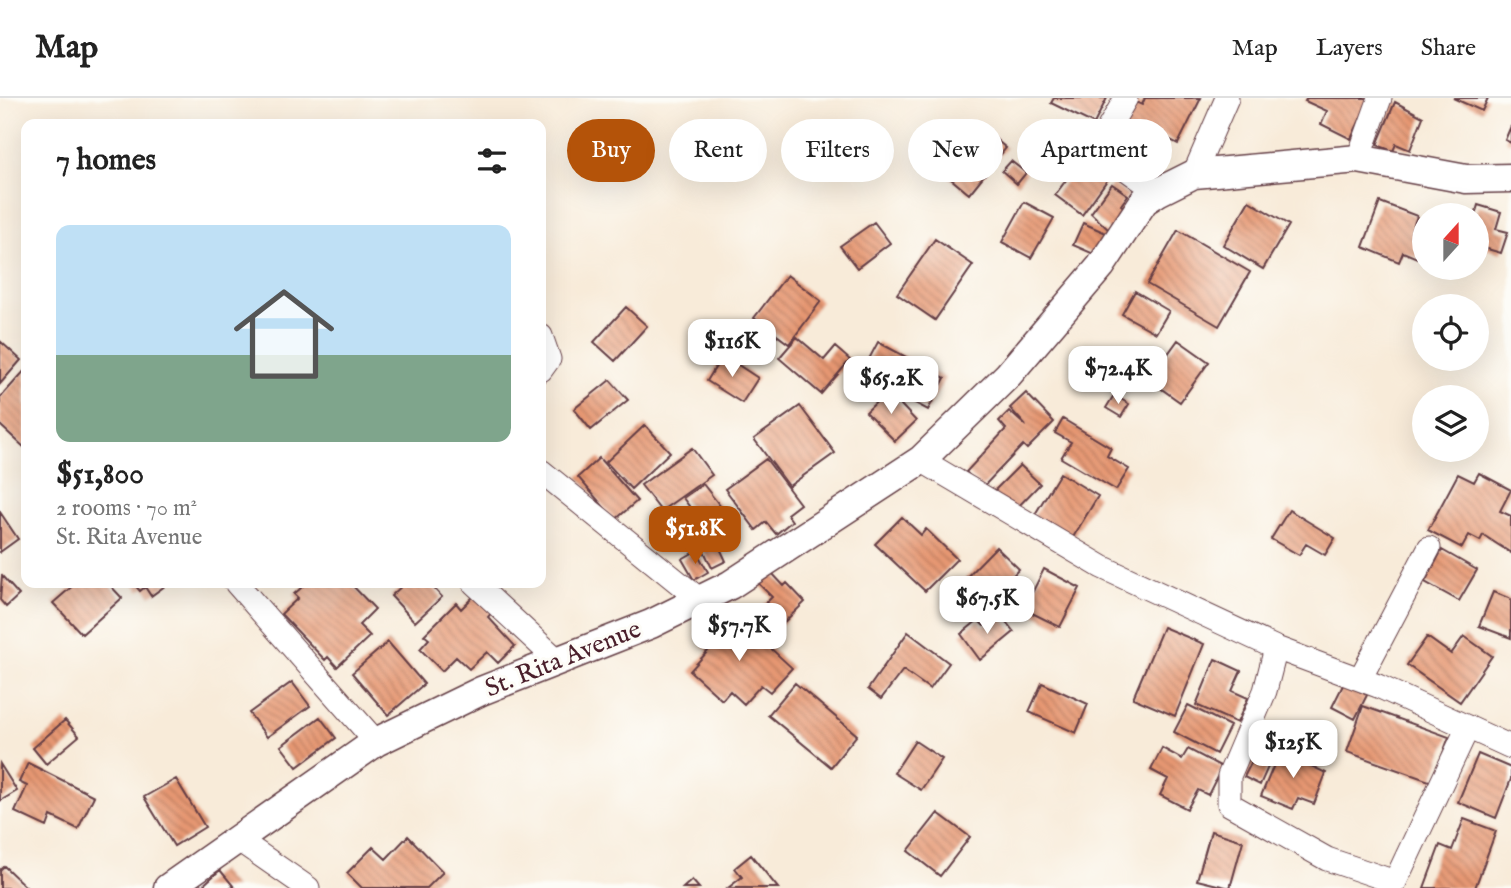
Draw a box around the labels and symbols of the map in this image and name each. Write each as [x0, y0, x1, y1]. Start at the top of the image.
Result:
north arrow [1412, 203, 1489, 280]
pin: $116K [683, 320, 781, 379]
pin: $72.4K [1061, 346, 1175, 406]
pin: $65.2K [834, 356, 948, 416]
pin: $51.8K [638, 506, 752, 566]
pin: $67.5K [930, 576, 1044, 636]
pin: $57.7K [682, 603, 796, 663]
street label: St. Rita Avenue [480, 613, 646, 705]
pin: $125K [1244, 720, 1342, 780]

